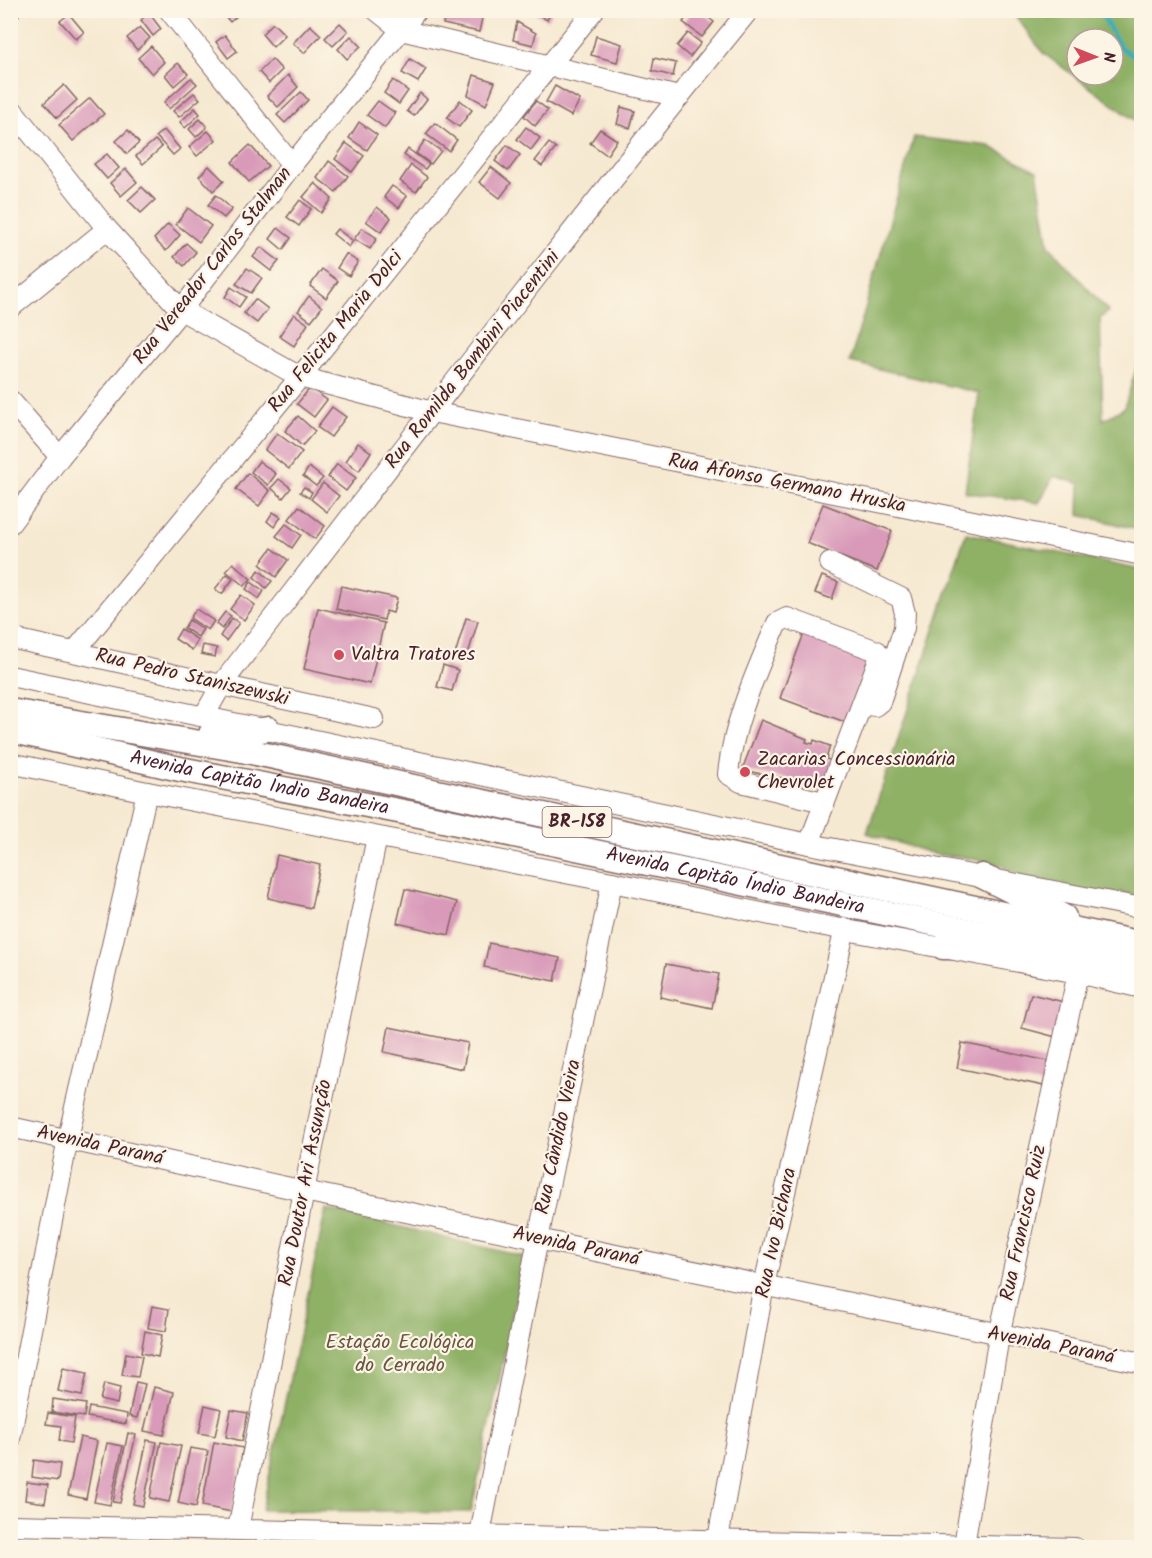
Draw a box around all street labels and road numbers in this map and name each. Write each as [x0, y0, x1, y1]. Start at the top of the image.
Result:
street label: Rua Vereador Carlos Stalman [125, 160, 301, 372]
street label: Rua Felicita Maria Dolci [260, 243, 412, 420]
street label: Rua Romilda Bambini Piacentini [377, 243, 570, 476]
street label: Rua Afonso Germano Hruska [665, 445, 909, 523]
street label: Rua Pedro Staniszewski [92, 640, 293, 716]
street label: Avenida Capitão Índio Bandeira [126, 742, 392, 825]
road number: BR-158 [542, 807, 612, 837]
street label: Avenida Capitão Índio Bandeira [603, 839, 868, 924]
street label: Rua Cândido Vieira [527, 1057, 591, 1217]
street label: Rua Doutor Ari Assunção [270, 1077, 342, 1289]
street label: Avenida Paraná [34, 1117, 168, 1175]
street label: Rua Francisco Ruiz [992, 1142, 1056, 1304]
street label: Rua Ivo Bichara [748, 1165, 806, 1301]
street label: Avenida Paraná [510, 1218, 644, 1276]
street label: Avenida Paraná [985, 1318, 1119, 1374]

